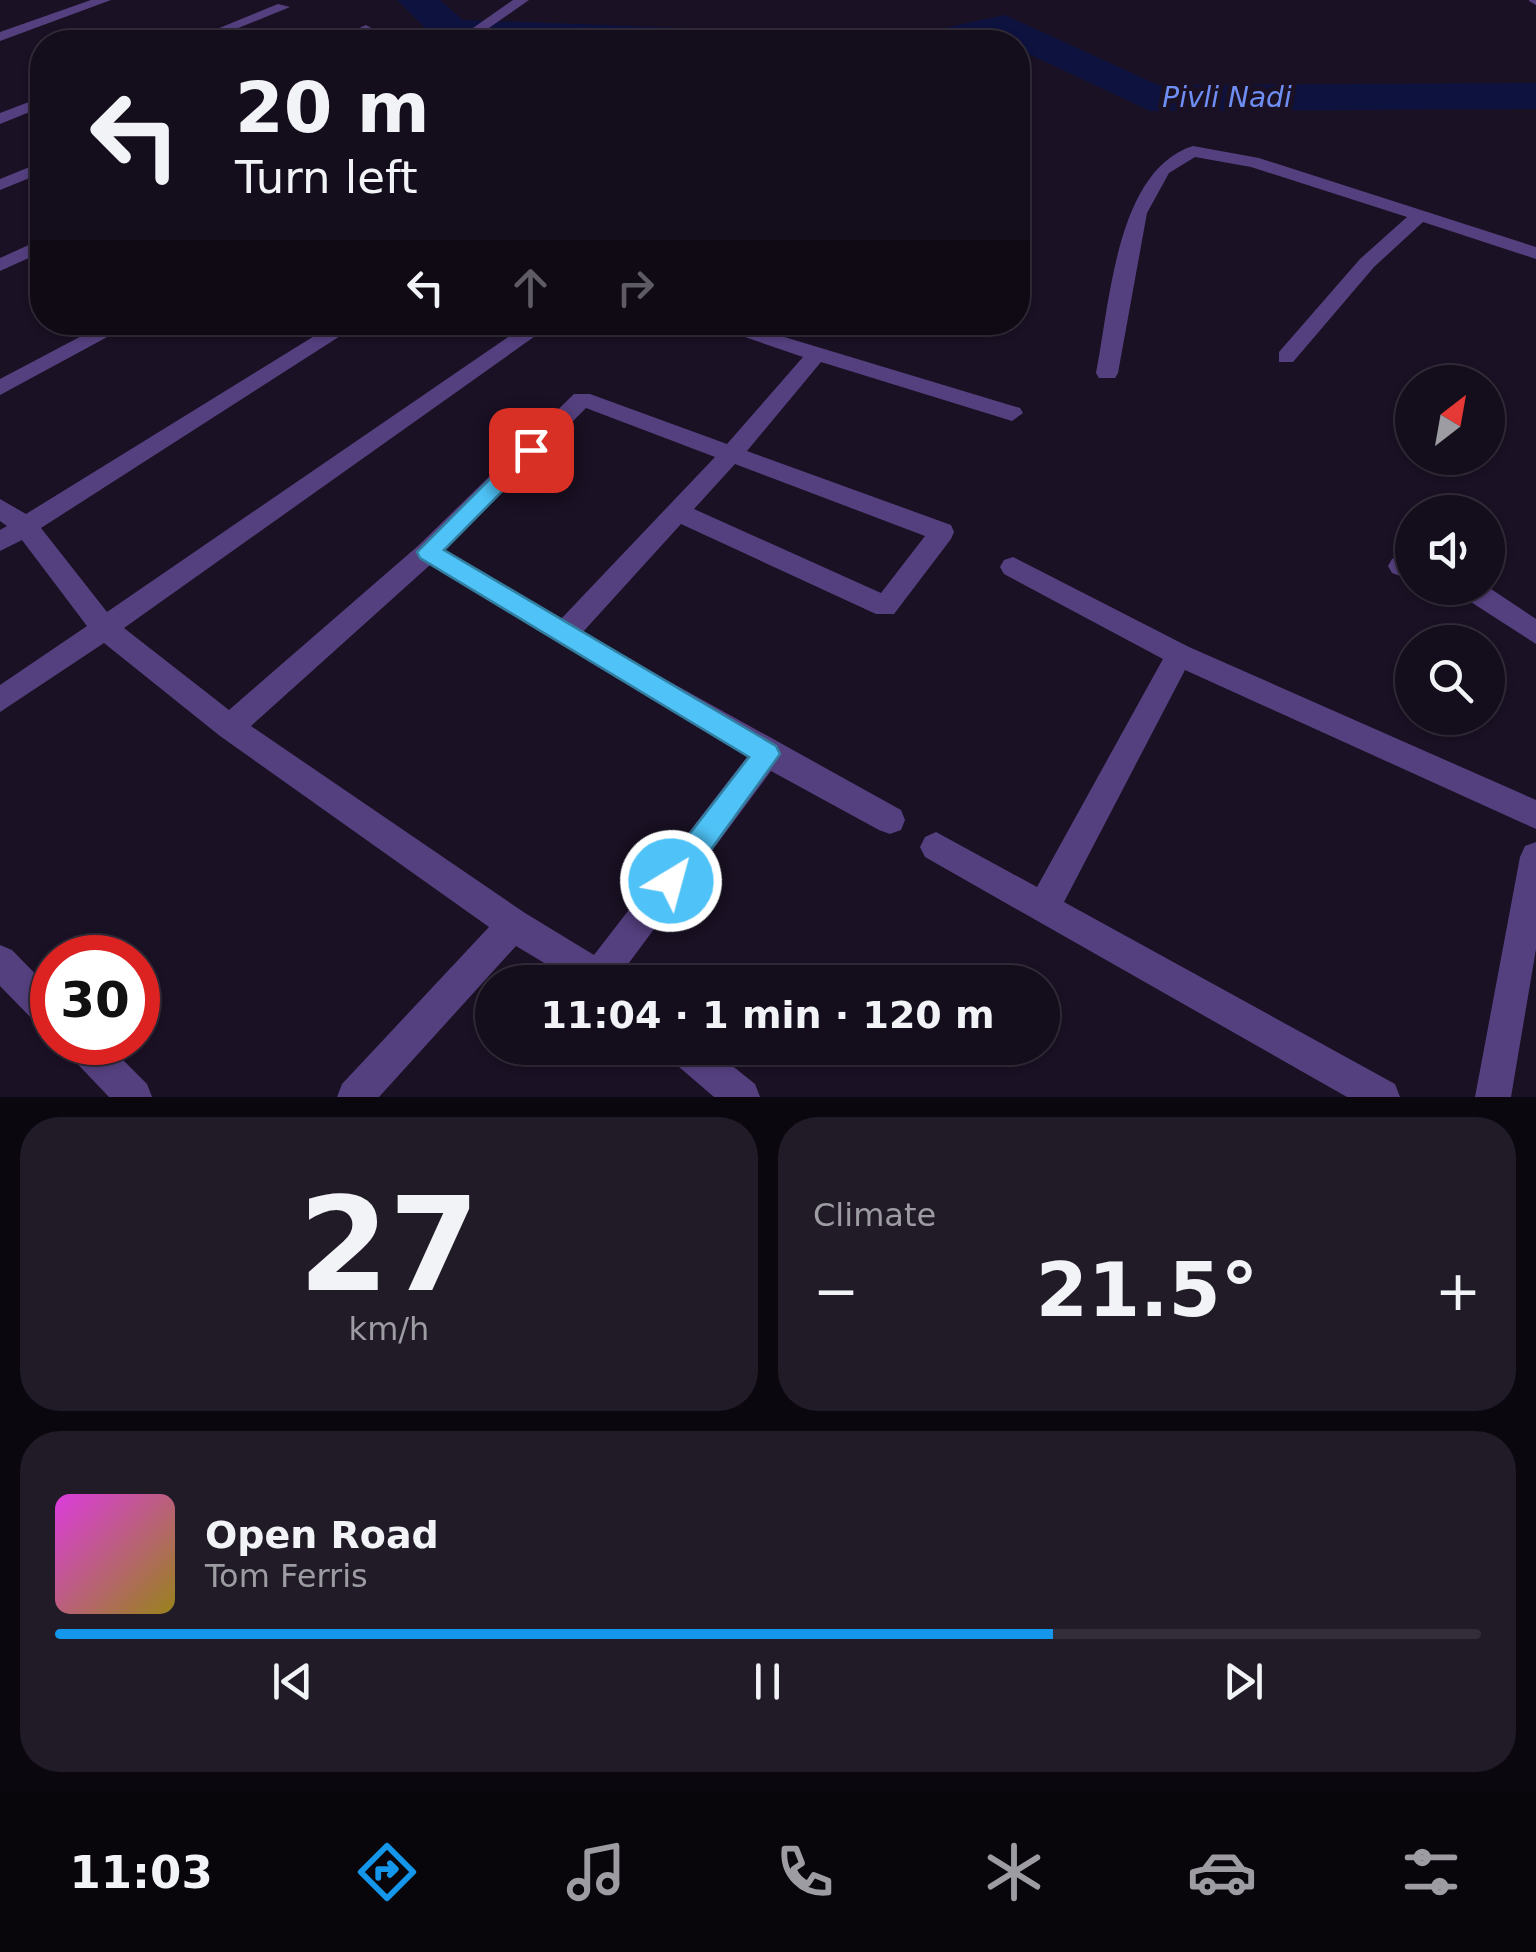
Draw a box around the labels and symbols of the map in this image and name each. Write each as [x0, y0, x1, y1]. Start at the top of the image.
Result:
water label: Pivli Nadi [1162, 81, 1292, 114]
north arrow [1395, 365, 1505, 475]
pin [489, 408, 574, 493]
position arrow [619, 829, 723, 933]
speed limit sign: 30 [30, 935, 160, 1065]

